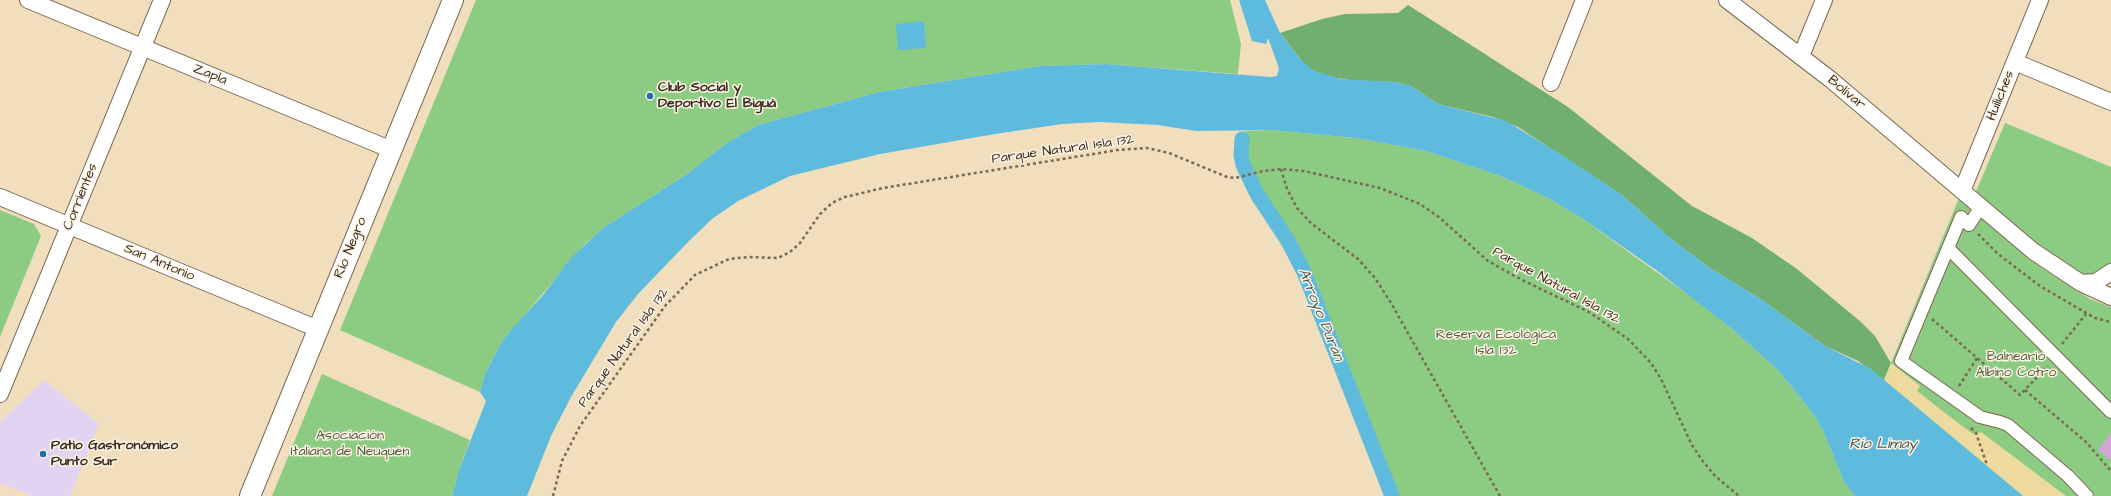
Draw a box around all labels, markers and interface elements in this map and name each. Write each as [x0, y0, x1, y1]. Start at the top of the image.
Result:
street label: Zapla [191, 61, 229, 89]
street label: Huiliches [1983, 69, 2019, 123]
street label: Bolívar [1824, 72, 1868, 114]
place label: Club Social y Deportivo El Biguá [658, 80, 776, 112]
marker: Club Social y Deportivo El Biguá [645, 91, 655, 101]
street label: Parque Natural Isla 132 [991, 132, 1135, 168]
street label: Corrientes [60, 161, 102, 233]
street label: Río Negro [331, 215, 371, 281]
street label: San Antonio [121, 241, 197, 285]
street label: Parque Natural Isla 132 [1489, 244, 1623, 328]
water label: Arroyo Durán [1293, 266, 1347, 364]
street label: Parque Natural Isla 132 [575, 285, 673, 411]
park label: Reserva Ecológica Isla 132 [1436, 327, 1556, 360]
park label: Balneario Albino Cotro [1976, 349, 2056, 382]
park label: Asociación Italiana de Neuquén [291, 428, 409, 460]
water label: Río Limay [1849, 436, 1917, 454]
place label: Patio Gastronómico Punto Sur [51, 438, 178, 470]
marker: Patio Gastronómico Punto Sur [38, 449, 48, 459]

